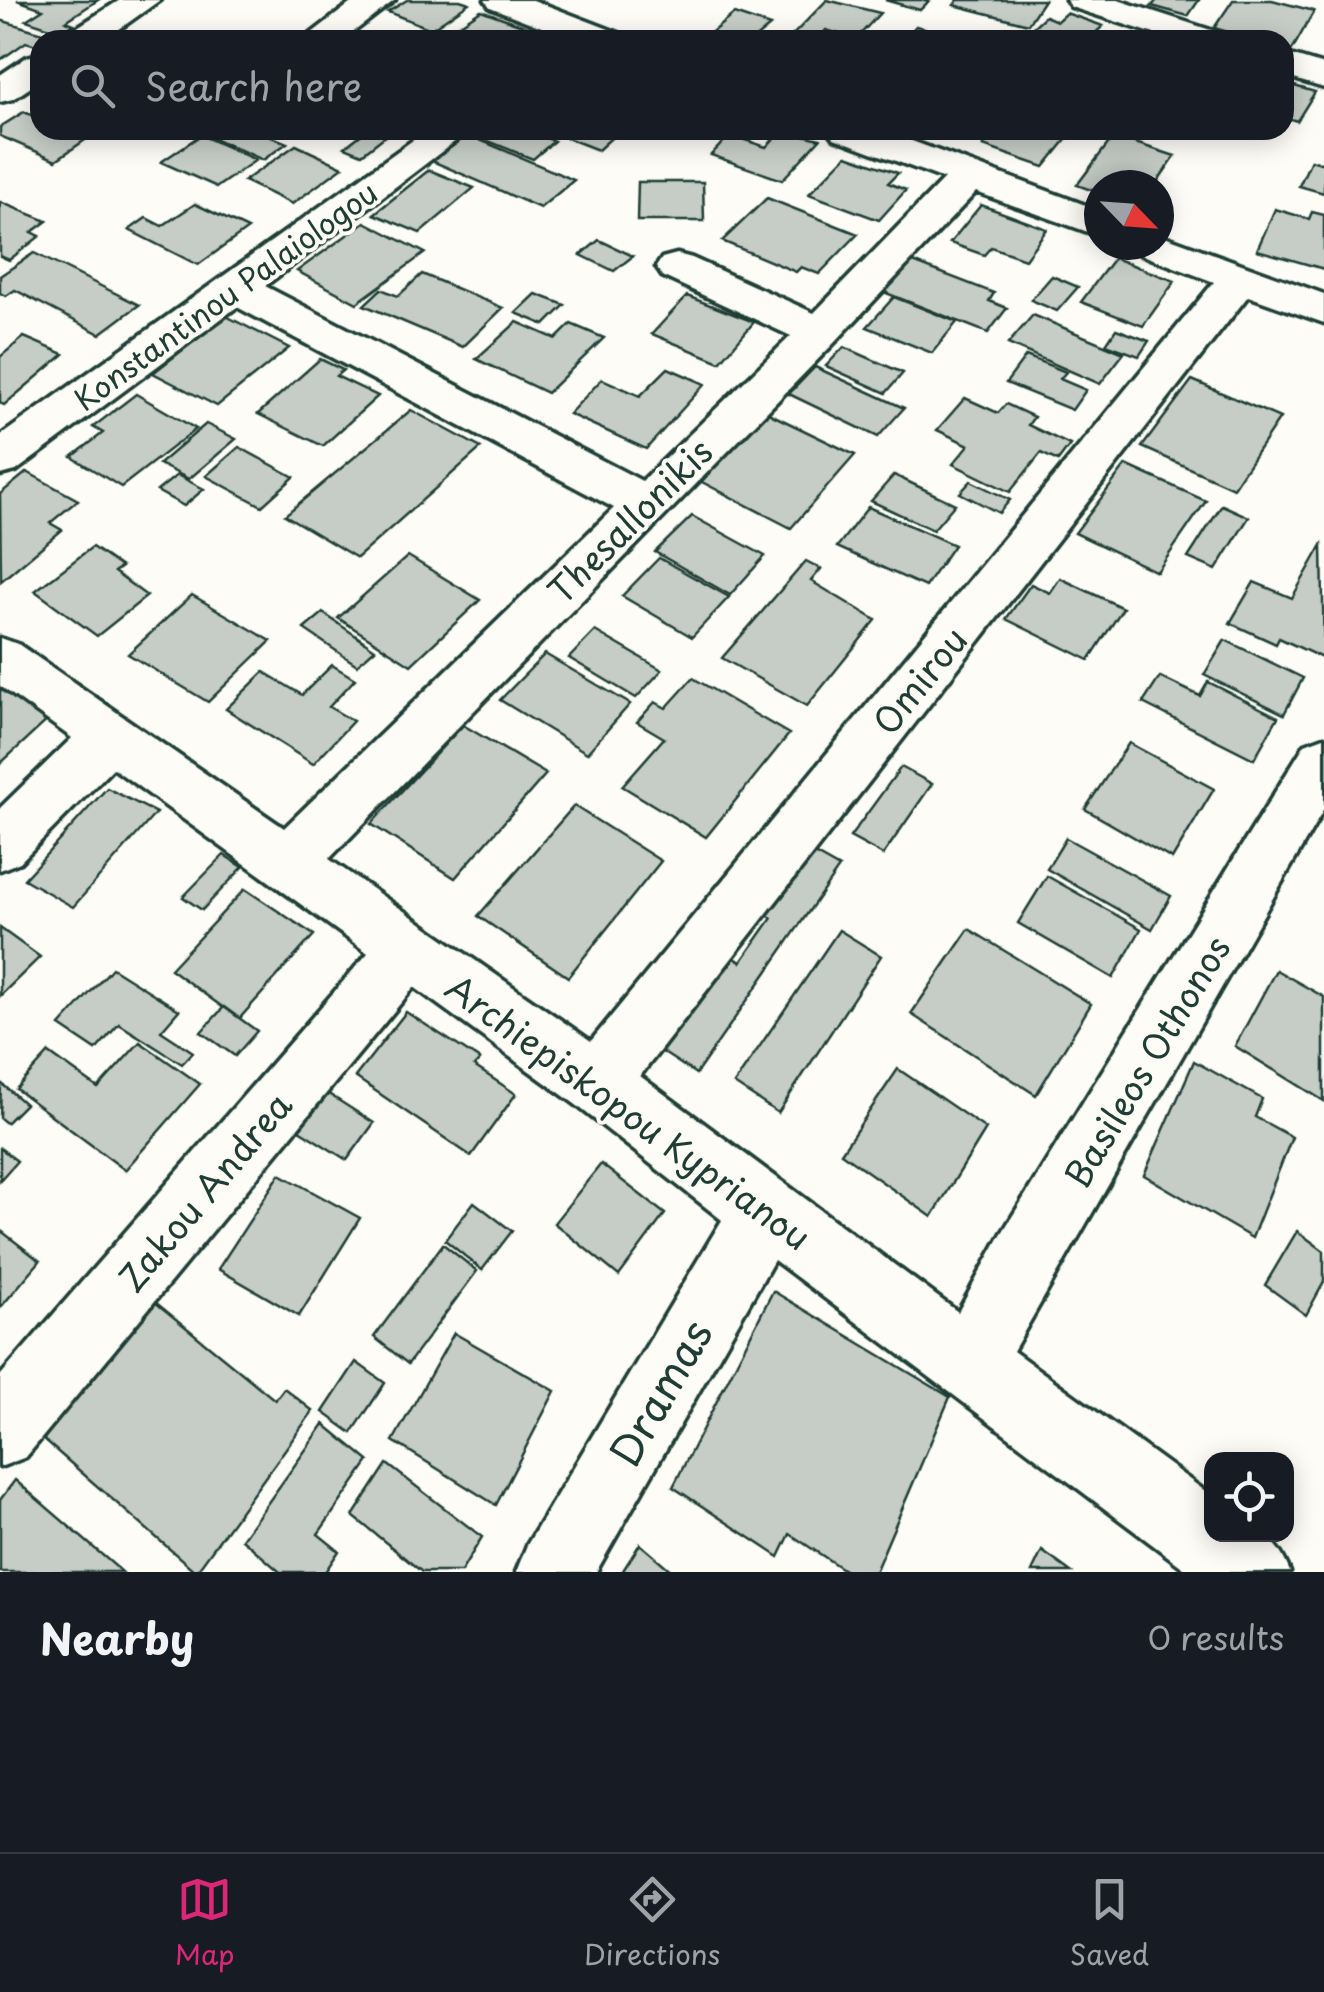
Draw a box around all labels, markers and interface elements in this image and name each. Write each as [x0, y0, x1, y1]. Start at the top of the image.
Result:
search box [30, 30, 1294, 140]
text: Search here [145, 57, 362, 114]
icon: search [65, 58, 120, 113]
street label: Konstantinou Palaiologou [64, 169, 386, 421]
north arrow [1084, 170, 1174, 260]
street label: Thesallonikis [534, 425, 724, 615]
street label: Omirou [859, 615, 979, 745]
street label: Basileos Othonos [1050, 925, 1242, 1197]
street label: Archiepiskopou Kyprianou [435, 960, 823, 1262]
street label: Zakou Andrea [105, 1080, 303, 1302]
street label: Dramas [592, 1307, 726, 1477]
map controls [1204, 1452, 1294, 1542]
button: locate [1204, 1452, 1294, 1542]
text: Nearby [40, 1606, 194, 1669]
text: 0 results [1148, 1613, 1284, 1661]
tab: Map [175, 1872, 235, 1975]
tab: Directions [584, 1872, 720, 1975]
tab: Saved [1070, 1872, 1149, 1975]

